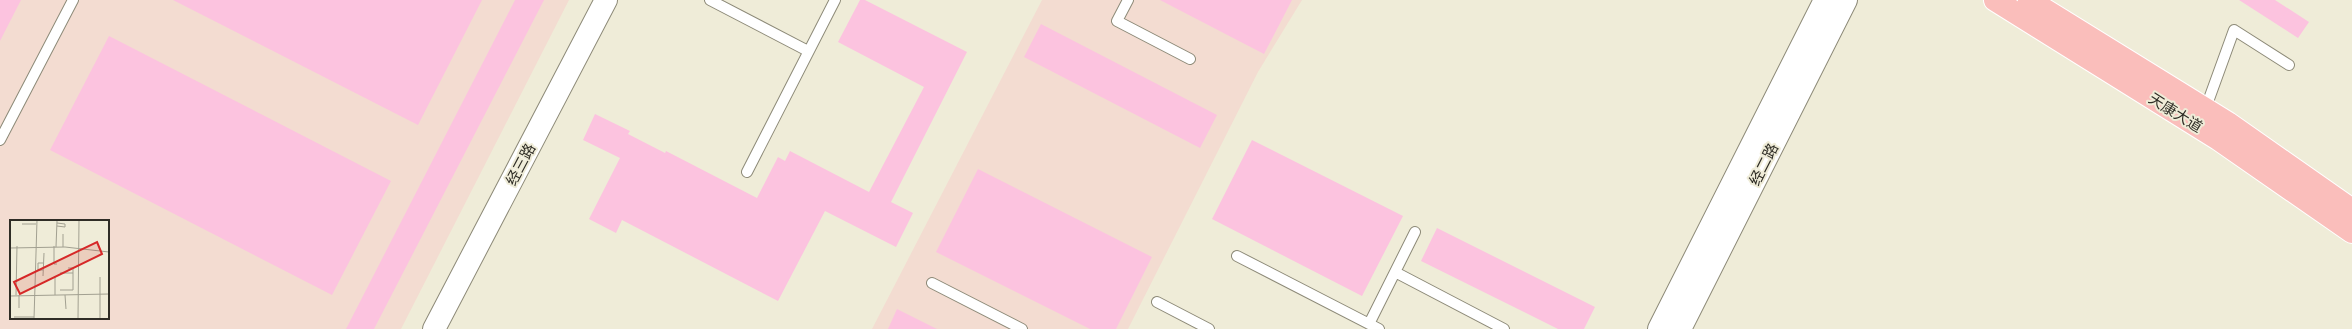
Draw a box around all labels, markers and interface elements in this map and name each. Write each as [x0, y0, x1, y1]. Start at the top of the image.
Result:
street label: 天康大道 [2146, 88, 2206, 136]
street label: 经三路 [501, 140, 539, 188]
street label: 经二路 [1745, 140, 1781, 188]
inset map [10, 220, 109, 319]

